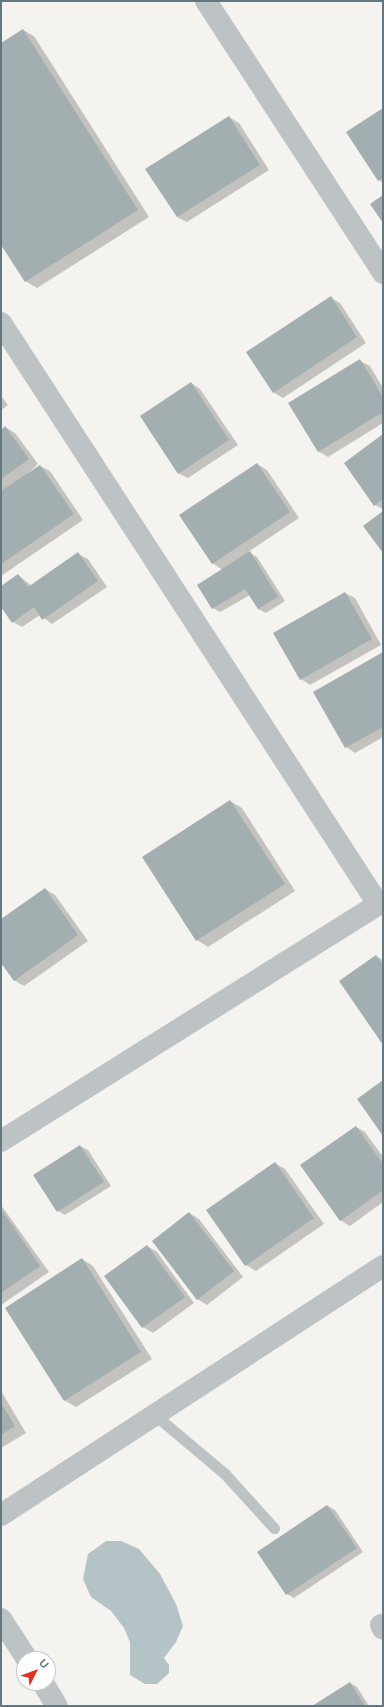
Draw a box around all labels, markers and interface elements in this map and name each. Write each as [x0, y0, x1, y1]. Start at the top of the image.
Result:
north arrow [16, 1651, 56, 1691]
text: U [37, 1657, 51, 1671]

